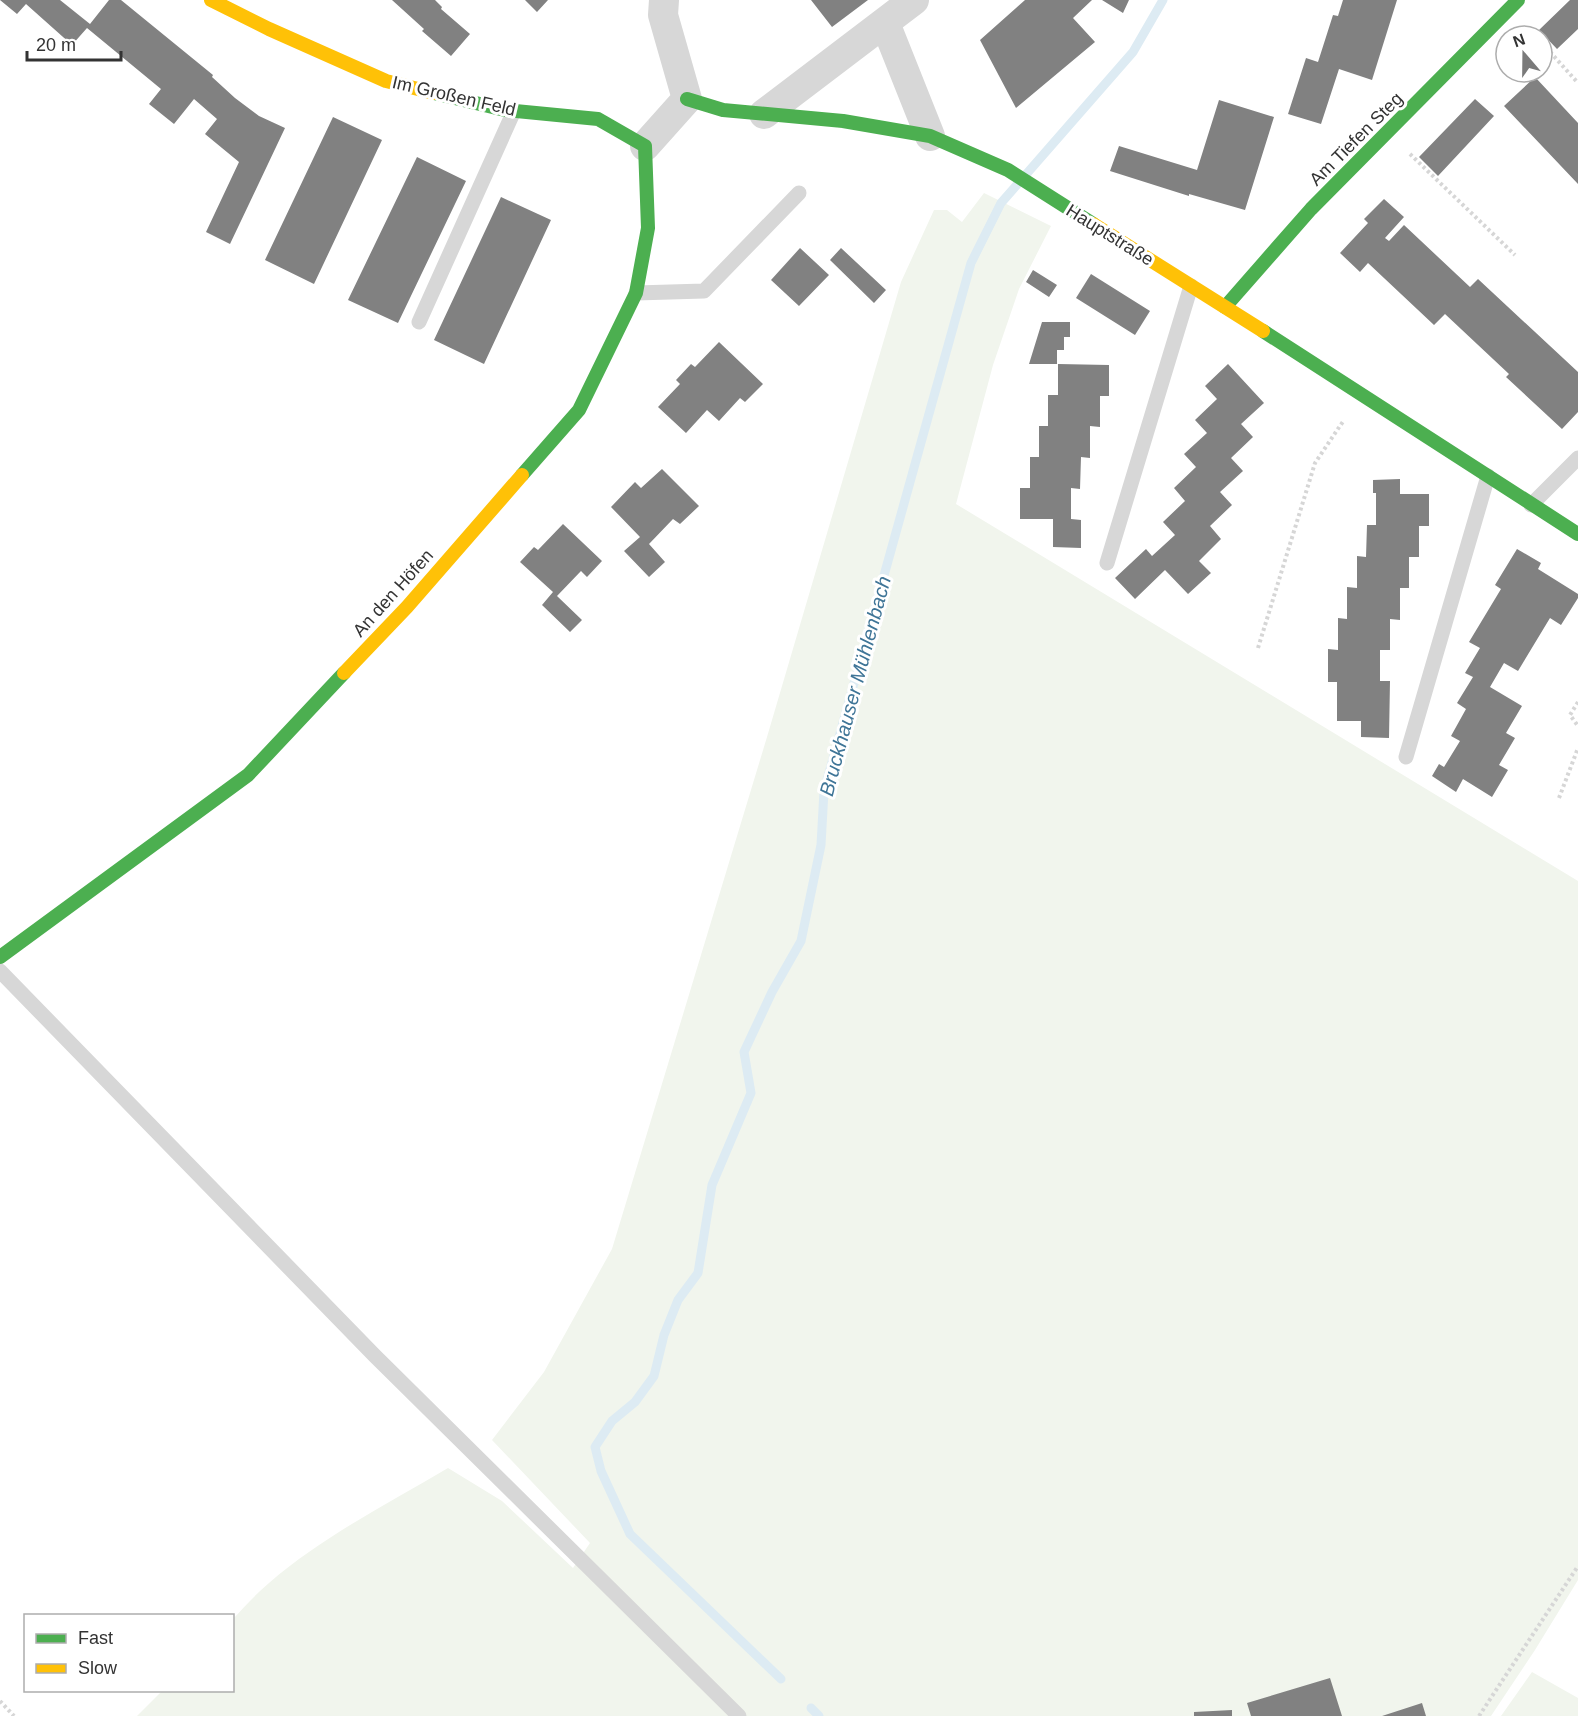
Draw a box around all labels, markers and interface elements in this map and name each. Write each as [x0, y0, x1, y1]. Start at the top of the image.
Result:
scale bar [27, 24, 122, 62]
north arrow [1494, 24, 1554, 84]
text: N [1511, 30, 1527, 50]
text: 20 m [36, 35, 76, 55]
street label: Im Großen Feld [390, 72, 518, 120]
street label: Am Tiefen Steg [1305, 88, 1407, 190]
street label: Hauptstraße [1063, 200, 1157, 270]
street label: An den Höfen [349, 545, 437, 641]
water label: Bruckhauser Mühlenbach [815, 574, 895, 798]
legend [24, 1614, 234, 1692]
text: Fast [78, 1628, 113, 1648]
text: Slow [78, 1658, 118, 1678]

